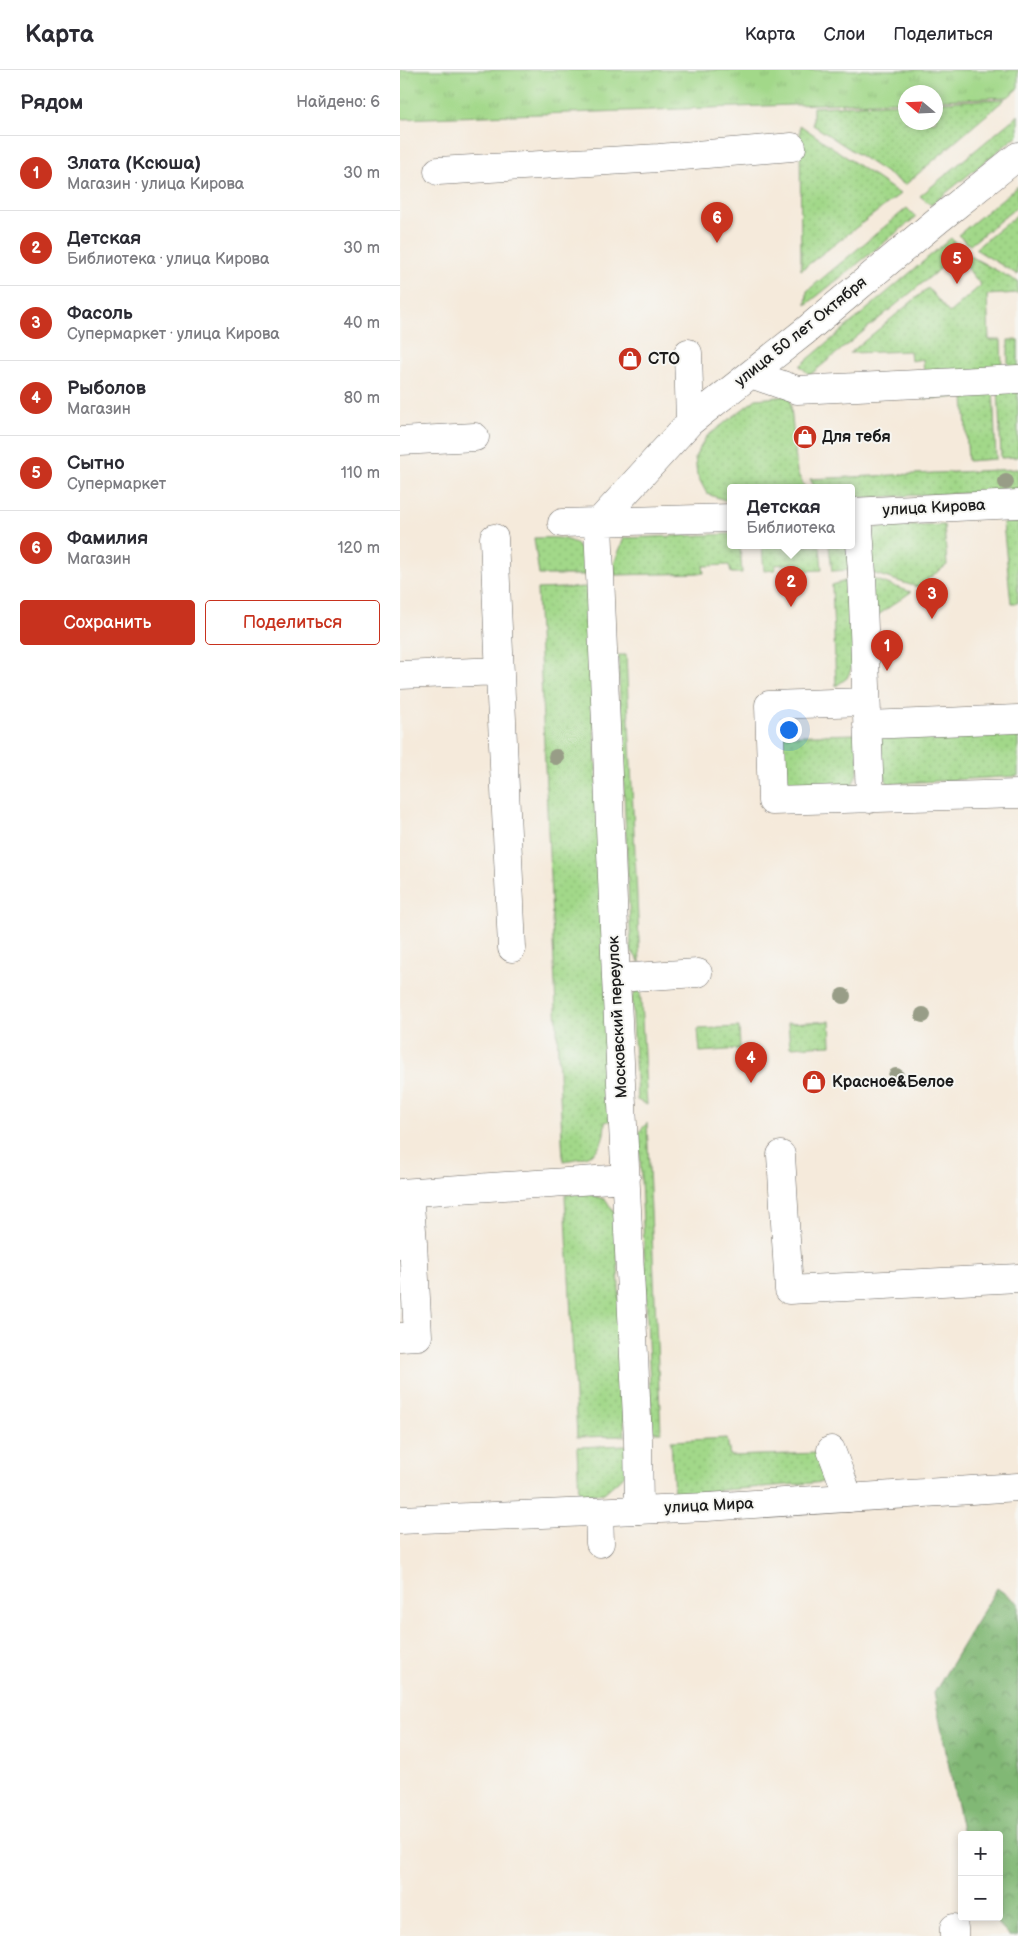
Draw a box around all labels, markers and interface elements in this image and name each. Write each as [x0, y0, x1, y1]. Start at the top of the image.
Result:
text: Карта [25, 20, 94, 49]
text: Карта [745, 24, 795, 45]
text: Слои [823, 24, 865, 45]
text: Поделиться [893, 24, 993, 45]
north arrow [898, 85, 943, 130]
text: Рядом [20, 90, 83, 115]
text: Найдено: 6 [296, 93, 380, 112]
text: Злата (Ксюша) [67, 152, 201, 175]
text: 1 [33, 164, 39, 183]
text: 30 m [343, 164, 380, 183]
text: Магазин · улица Кирова [67, 175, 244, 194]
pin: 6 [701, 202, 733, 243]
text: Детская [67, 227, 141, 250]
text: 2 [31, 239, 41, 258]
text: 30 m [343, 239, 380, 258]
pin: 5 [941, 243, 973, 284]
text: Библиотека · улица Кирова [67, 250, 269, 269]
street label: улица 50 лет Октября [731, 273, 871, 391]
text: Фасоль [67, 302, 133, 325]
text: 3 [31, 314, 41, 333]
text: 40 m [343, 314, 380, 333]
text: Супермаркет · улица Кирова [67, 325, 280, 344]
shop icon: СТО [617, 346, 643, 372]
place label: СТО [648, 350, 680, 369]
text: Рыболов [67, 377, 146, 400]
text: 4 [31, 389, 41, 408]
text: 80 m [344, 389, 380, 408]
text: Магазин [67, 400, 131, 419]
shop icon: Для тебя [792, 424, 818, 450]
place label: Для тебя [822, 428, 891, 447]
text: Сытно [67, 452, 125, 475]
text: 5 [31, 464, 41, 483]
text: 110 m [341, 464, 380, 483]
text: Супермаркет [67, 475, 166, 494]
popup [727, 484, 855, 549]
text: Детская [747, 496, 821, 519]
street label: улица Кирова [882, 496, 986, 520]
text: Библиотека [747, 519, 835, 538]
text: Фамилия [67, 527, 148, 550]
text: 6 [31, 539, 41, 558]
text: 120 m [337, 539, 380, 558]
text: Магазин [67, 550, 131, 569]
pin: 2 [775, 566, 807, 607]
pin: 3 [916, 578, 948, 619]
button: Сохранить [20, 600, 195, 645]
button: Поделиться [205, 600, 380, 645]
pin: 1 [871, 630, 903, 671]
your location [776, 717, 802, 743]
street label: Московский переулок [604, 935, 632, 1099]
pin: 4 [735, 1042, 767, 1083]
shop icon: Красное&Белое [801, 1069, 827, 1095]
place label: Красное&Белое [832, 1073, 954, 1092]
street label: улица Мира [664, 1494, 755, 1518]
map controls [958, 1831, 1003, 1921]
button: + [958, 1831, 1003, 1876]
button: − [958, 1876, 1003, 1921]

